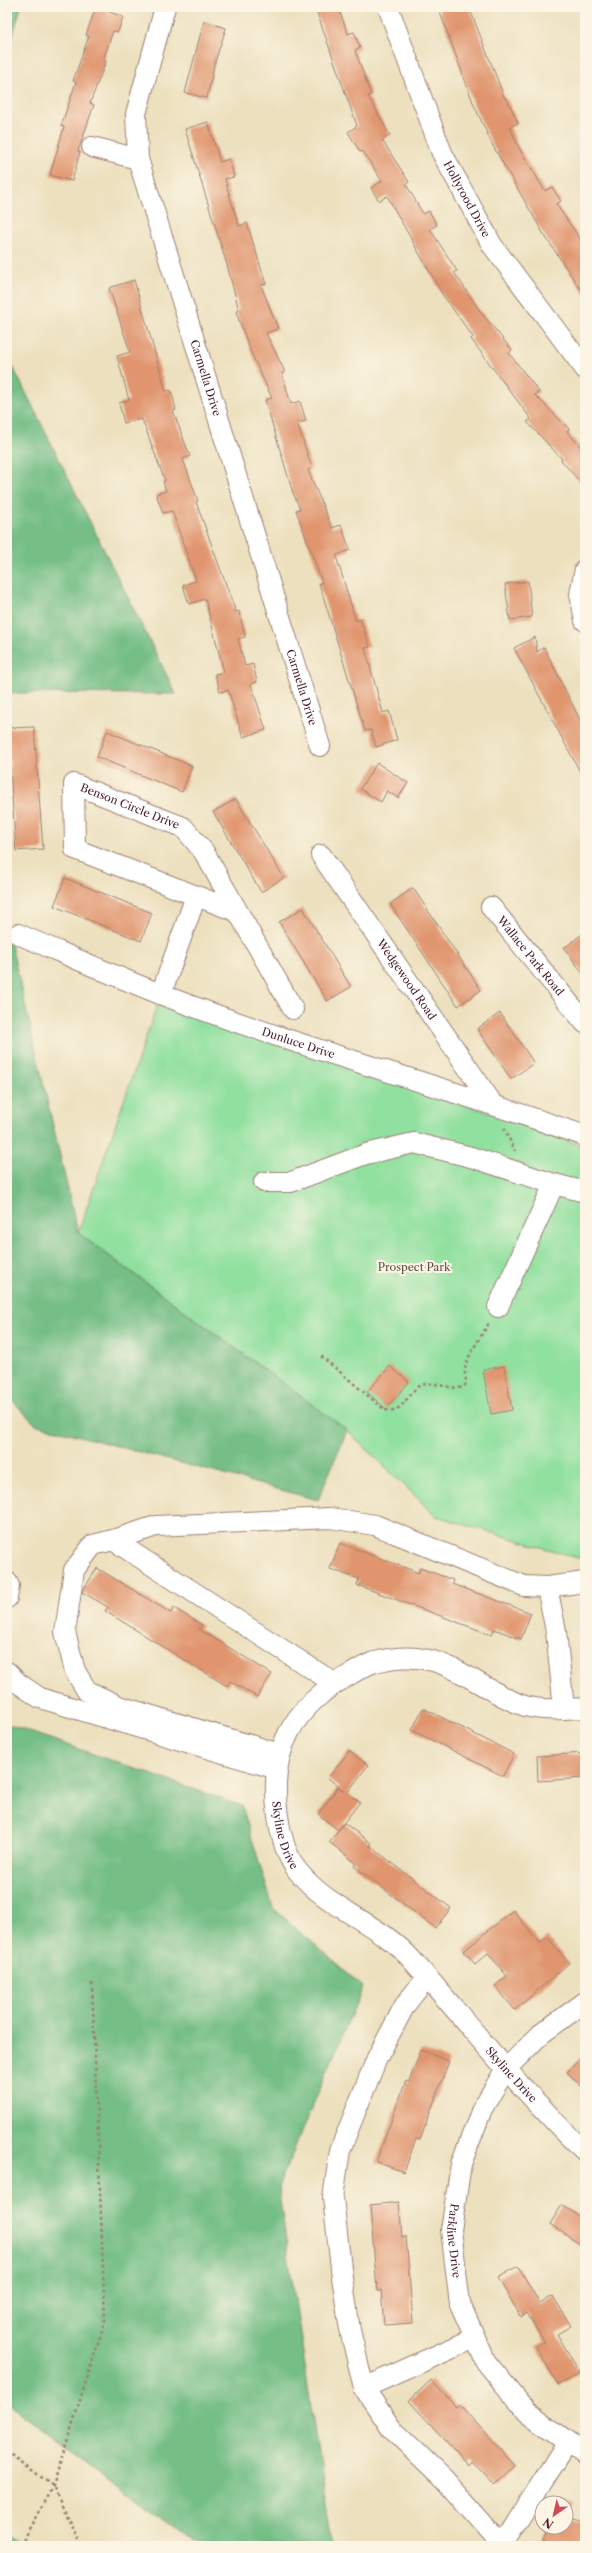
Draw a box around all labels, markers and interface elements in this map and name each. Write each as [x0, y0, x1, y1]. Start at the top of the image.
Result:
street label: Hollyrood Drive [441, 158, 493, 240]
street label: Carmella Drive [187, 338, 224, 418]
street label: Carmella Drive [283, 647, 320, 727]
street label: Benson Circle Drive [79, 780, 182, 832]
street label: Wallace Park Road [494, 913, 567, 999]
street label: Wedgewood Road [373, 935, 440, 1023]
street label: Dunluce Drive [260, 1024, 337, 1061]
park label: Prospect Park [378, 1260, 451, 1274]
street label: Skyline Drive [269, 1801, 301, 1872]
street label: Skyline Drive [483, 2044, 540, 2105]
street label: Parkline Drive [444, 2202, 464, 2279]
north arrow [534, 2495, 574, 2535]
text: N [540, 2515, 556, 2532]

